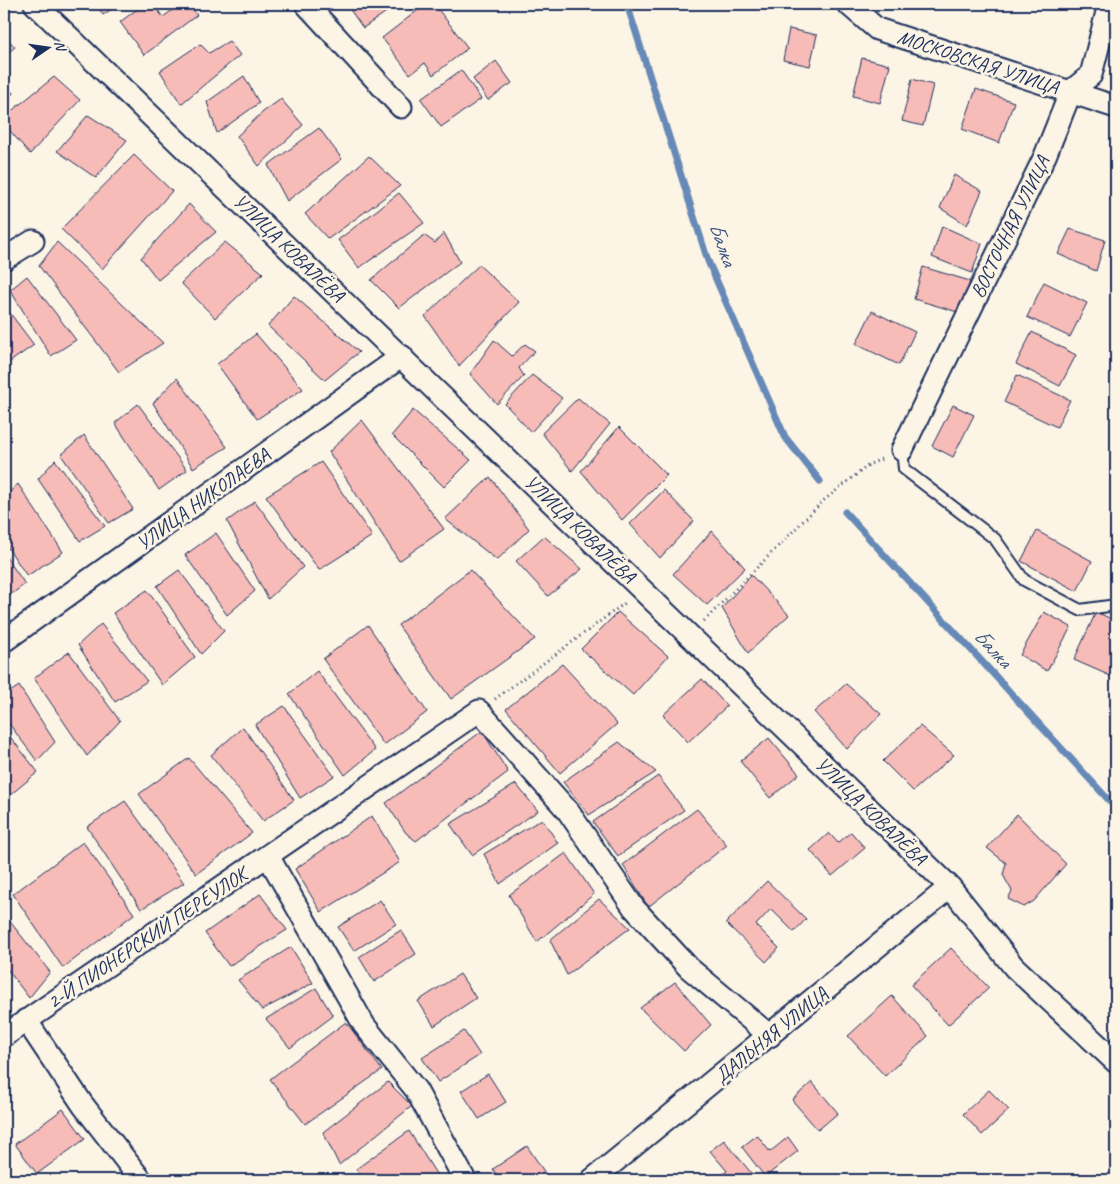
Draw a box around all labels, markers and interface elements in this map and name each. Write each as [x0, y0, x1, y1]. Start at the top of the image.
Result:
north arrow [22, 22, 72, 72]
street label: МОСКОВСКАЯ УЛИЦА [894, 24, 1063, 100]
text: N [51, 39, 70, 54]
street label: ВОСТОЧНАЯ УЛИЦА [965, 151, 1056, 302]
street label: УЛИЦА КОВАЛЁВА [228, 189, 350, 308]
water label: Балка [703, 219, 744, 272]
street label: УЛИЦА НИКОЛАЕВА [131, 442, 275, 556]
street label: УЛИЦА КОВАЛЁВА [519, 470, 641, 589]
water label: Балка [968, 623, 1019, 675]
street label: УЛИЦА КОВАЛЁВА [810, 752, 932, 871]
street label: 2-Й ПИОНЕРСКИЙ ПЕРЕУЛОК [42, 860, 255, 1014]
street label: ДАЛЬНЯЯ УЛИЦА [709, 981, 834, 1088]

